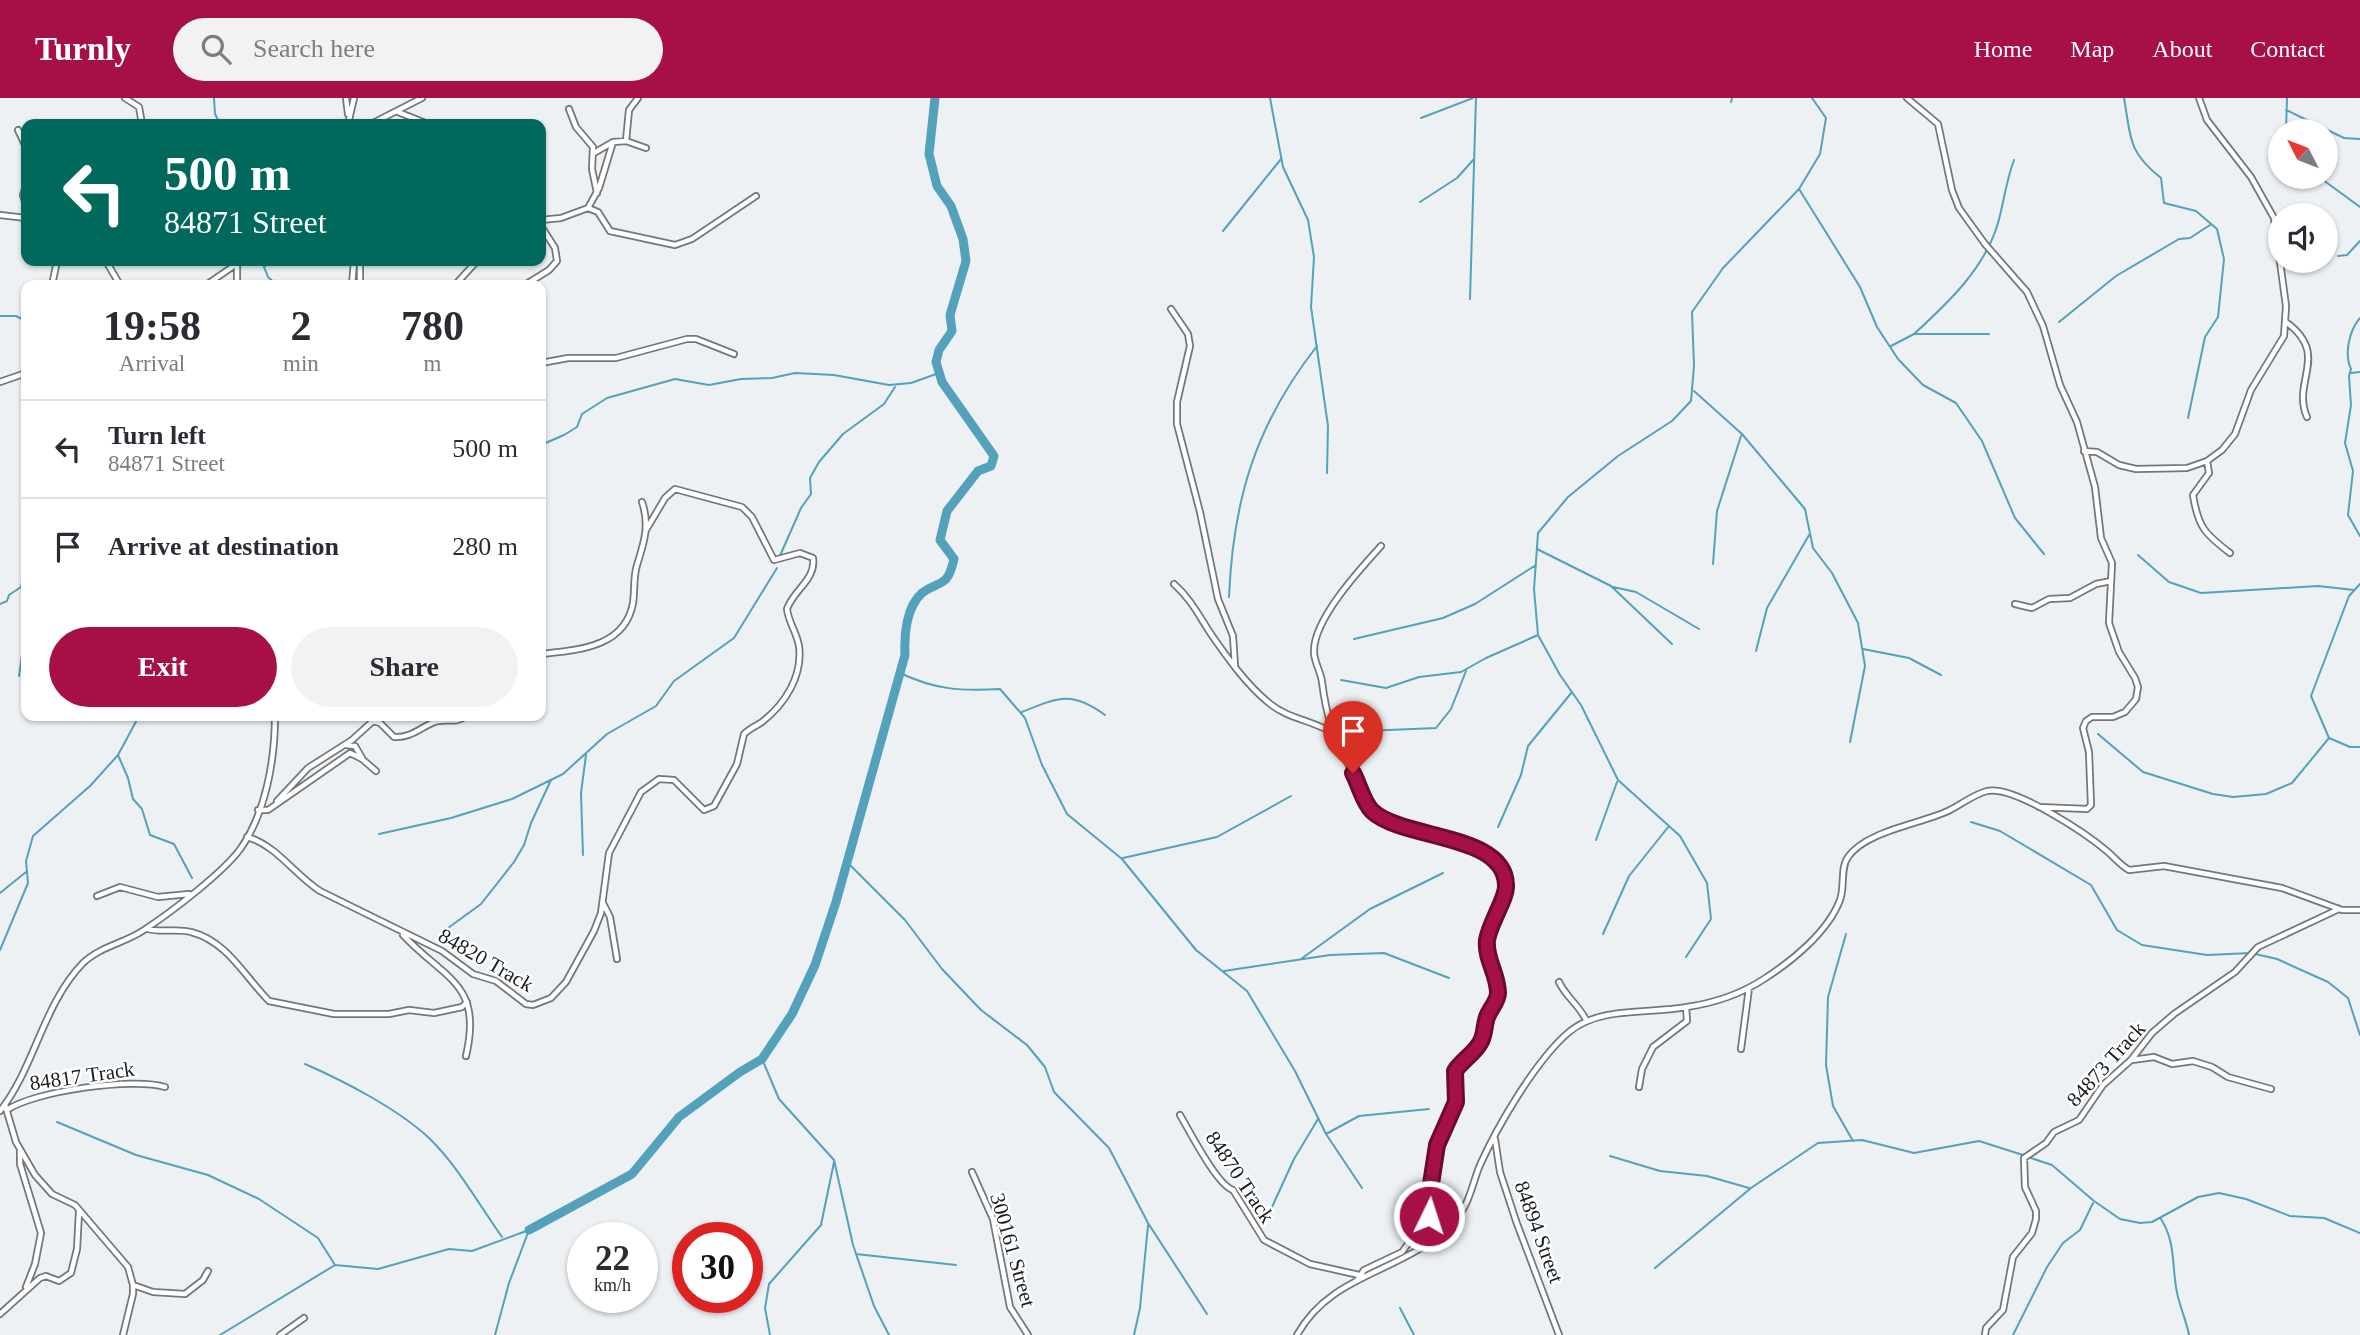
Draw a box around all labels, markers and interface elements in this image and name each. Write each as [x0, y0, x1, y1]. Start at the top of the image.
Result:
search box [173, 18, 663, 81]
icon: search [197, 30, 235, 68]
text: Turnly [35, 31, 131, 67]
text: Search here [253, 34, 375, 63]
text: Home [1974, 36, 2032, 62]
text: Map [2070, 36, 2114, 62]
text: About [2152, 36, 2212, 62]
text: Contact [2250, 36, 2325, 62]
north arrow [2268, 119, 2338, 189]
map controls [2268, 119, 2338, 273]
text: 500 m [164, 146, 291, 201]
icon: left [49, 147, 140, 238]
button: sound [2268, 203, 2338, 273]
text: 84871 Street [164, 204, 327, 240]
text: 19:58 [103, 303, 201, 349]
text: 2 [290, 303, 311, 349]
text: 780 [401, 303, 464, 349]
text: Arrival [119, 351, 185, 376]
text: min [283, 351, 319, 376]
text: m [423, 351, 441, 376]
text: Turn left [108, 421, 206, 450]
icon: left [49, 430, 87, 468]
text: 500 m [452, 434, 518, 463]
text: 84871 Street [108, 451, 225, 476]
icon: arrive [49, 528, 87, 566]
text: Arrive at destination [108, 532, 339, 561]
text: 280 m [452, 532, 518, 561]
button: Exit [49, 627, 277, 707]
button: Share [291, 627, 518, 707]
pin [1323, 701, 1383, 773]
icon: arrive [1334, 712, 1372, 750]
street label: 84820 Track [434, 923, 538, 997]
street label: 84873 Track [2062, 1016, 2151, 1111]
street label: 84817 Track [28, 1057, 136, 1095]
street label: 84870 Track [1201, 1127, 1280, 1228]
street label: 84894 Street [1509, 1178, 1569, 1286]
position arrow [1392, 1179, 1466, 1253]
street label: 300161 Street [985, 1190, 1041, 1310]
speed limit sign: 30 [672, 1222, 763, 1313]
text: 22 [595, 1239, 630, 1278]
text: km/h [594, 1275, 631, 1295]

